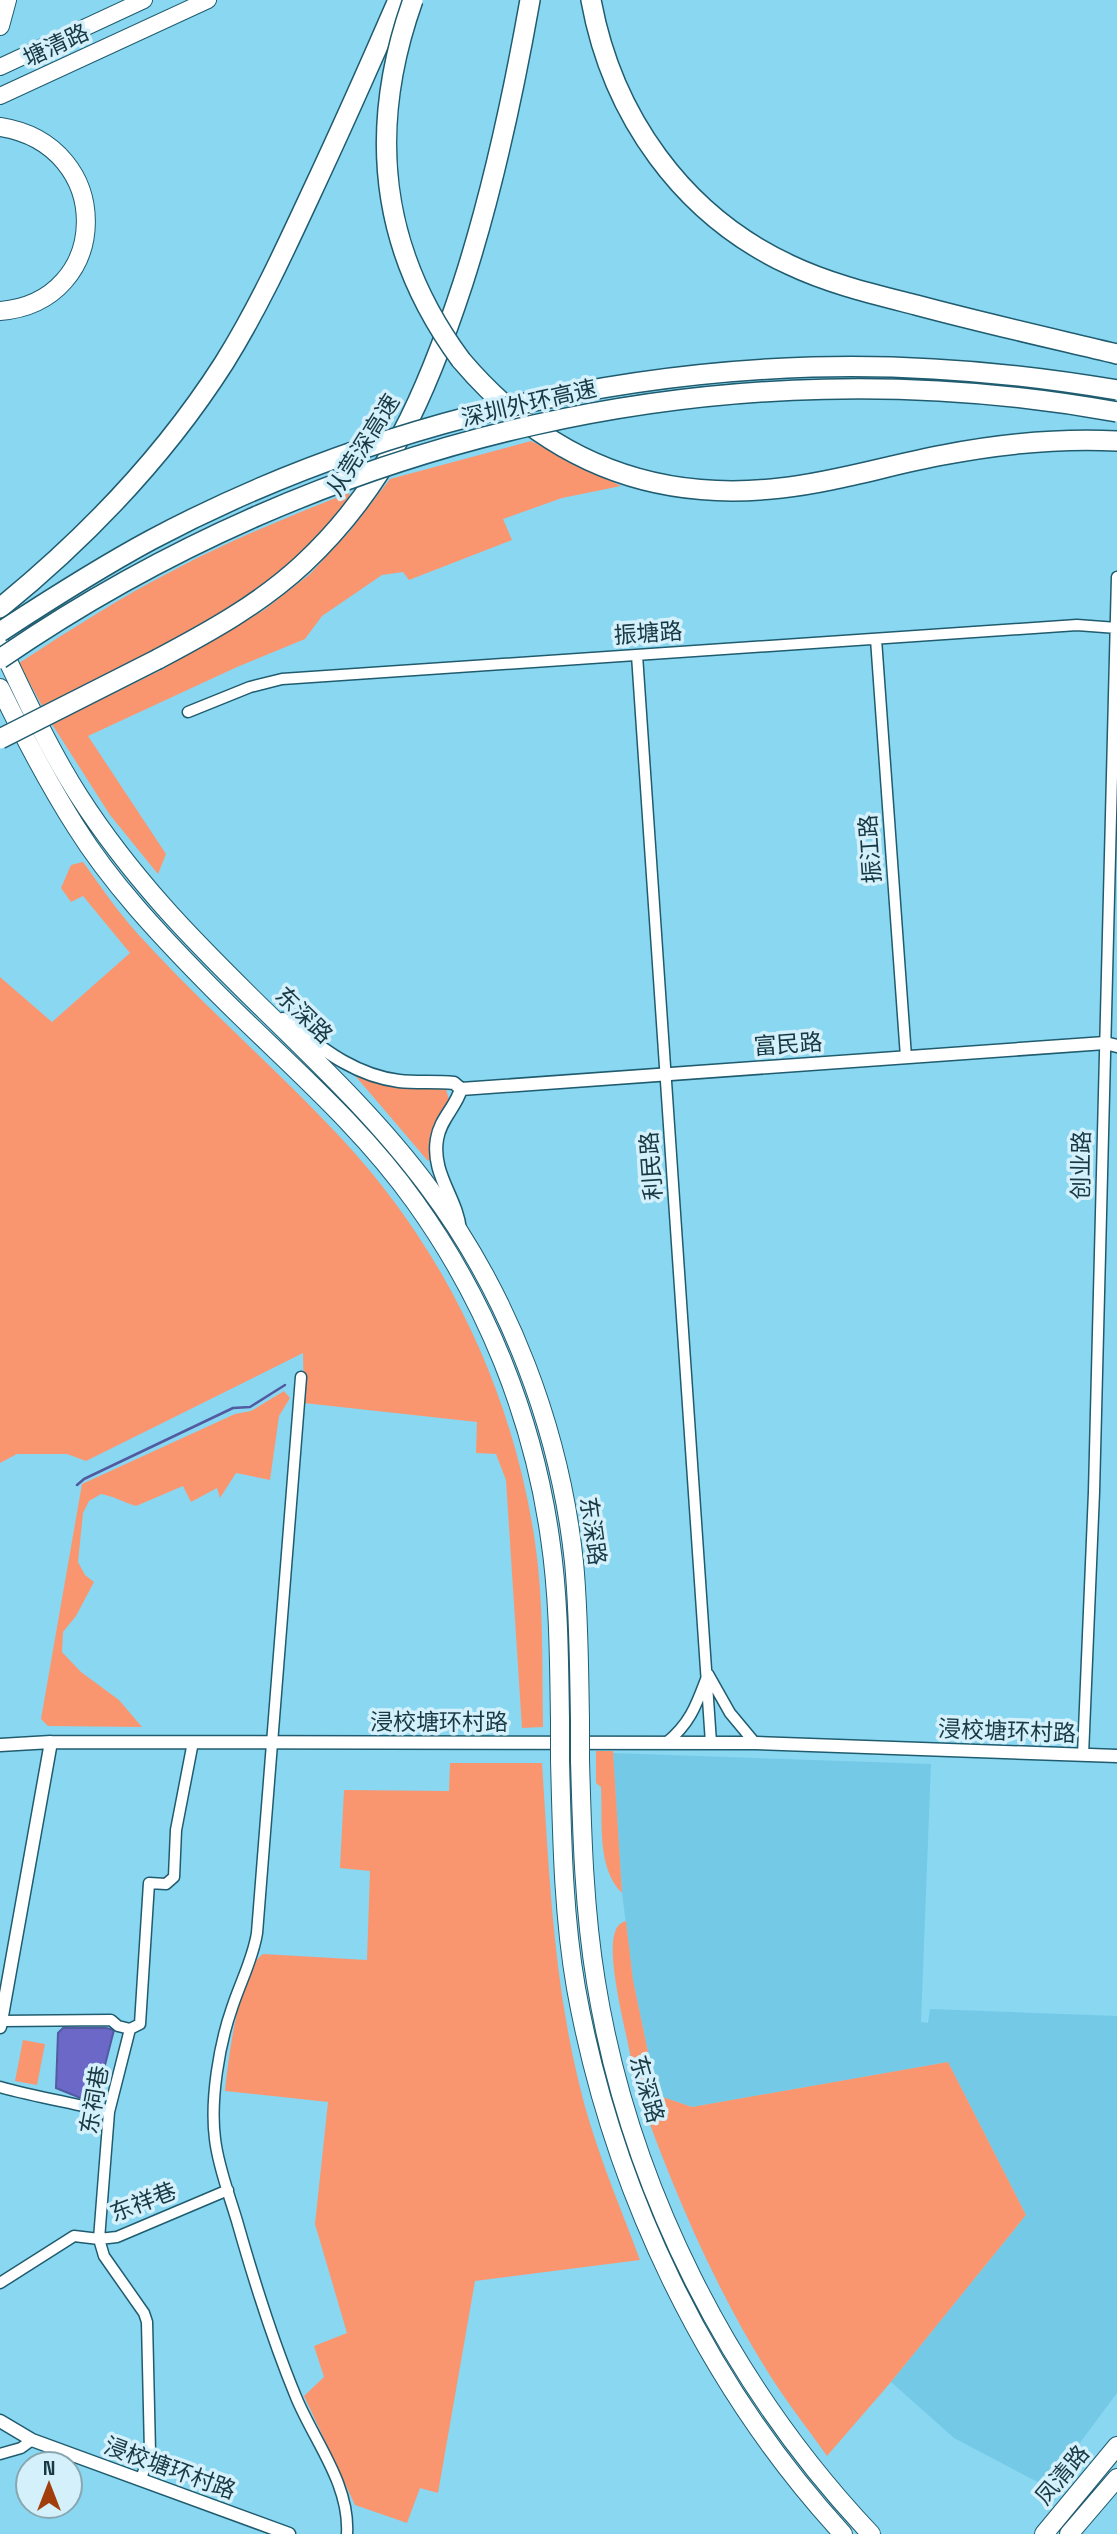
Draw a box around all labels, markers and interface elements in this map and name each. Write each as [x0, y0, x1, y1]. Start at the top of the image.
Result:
street label: 塘清路 [18, 17, 94, 73]
street label: 深圳外环高速 [458, 373, 600, 433]
street label: 从莞深高速 [320, 388, 406, 502]
street label: 振塘路 [613, 616, 683, 650]
street label: 振江路 [853, 814, 887, 884]
street label: 东深路 [269, 980, 339, 1050]
street label: 富民路 [753, 1027, 823, 1061]
street label: 创业路 [1065, 1130, 1097, 1200]
street label: 利民路 [634, 1131, 668, 1201]
street label: 东深路 [573, 1495, 613, 1567]
street label: 浸校塘环村路 [370, 1707, 508, 1737]
street label: 浸校塘环村路 [938, 1714, 1076, 1748]
street label: 东深路 [623, 2052, 671, 2126]
street label: 东祠巷 [73, 2063, 115, 2137]
street label: 东祥巷 [105, 2176, 181, 2228]
street label: 浸校塘环村路 [100, 2430, 240, 2506]
street label: 凤清路 [1028, 2439, 1096, 2511]
north arrow [14, 2450, 84, 2520]
text: N [43, 2456, 55, 2481]

